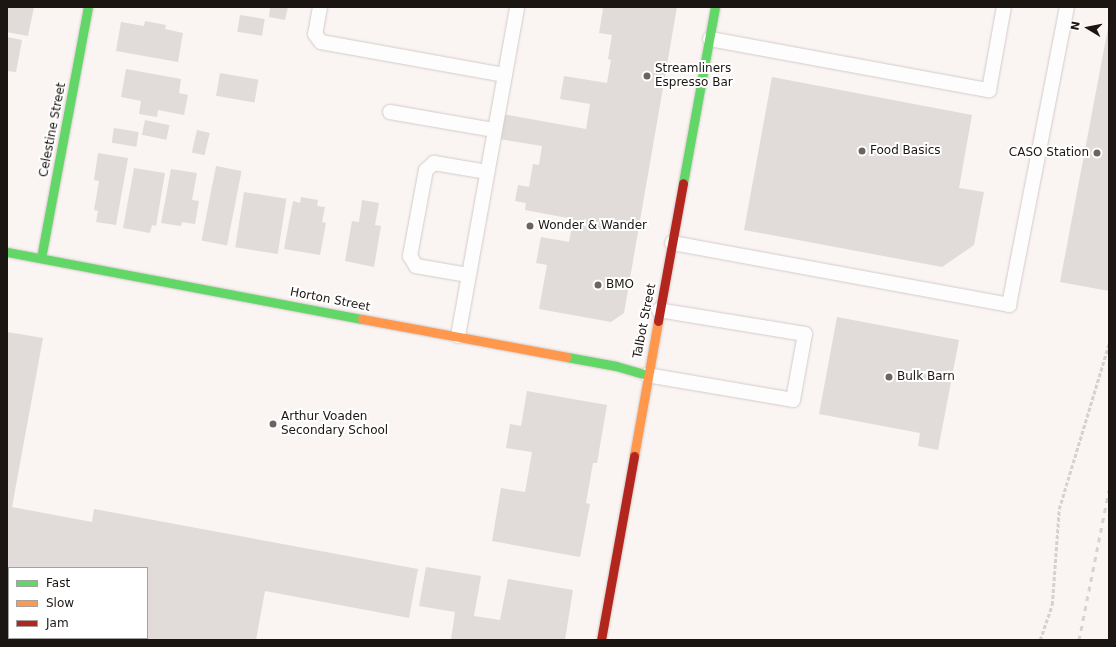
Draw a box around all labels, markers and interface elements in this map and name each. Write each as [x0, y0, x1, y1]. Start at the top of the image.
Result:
north arrow [1068, 8, 1108, 48]
text: N [1068, 20, 1083, 31]
place label: Streamliners Espresso Bar [655, 62, 733, 90]
marker: Streamliners Espresso Bar [642, 71, 652, 81]
street label: Celestine Street [37, 81, 69, 179]
place label: Food Basics [870, 144, 941, 158]
marker: Food Basics [857, 146, 867, 156]
place label: CASO Station [1009, 146, 1089, 160]
marker: CASO Station [1092, 148, 1102, 158]
place label: Wonder & Wander [538, 219, 647, 233]
marker: Wonder & Wander [525, 221, 535, 231]
place label: BMO [606, 278, 634, 292]
marker: BMO [593, 280, 603, 290]
street label: Talbot Street [631, 282, 659, 360]
street label: Horton Street [289, 285, 371, 315]
place label: Bulk Barn [897, 370, 955, 384]
marker: Bulk Barn [884, 372, 894, 382]
place label: Arthur Voaden Secondary School [281, 410, 388, 438]
marker: Arthur Voaden Secondary School [268, 419, 278, 429]
legend [8, 567, 148, 639]
text: Fast [46, 576, 70, 590]
text: Slow [46, 596, 74, 610]
text: Jam [46, 616, 69, 630]

